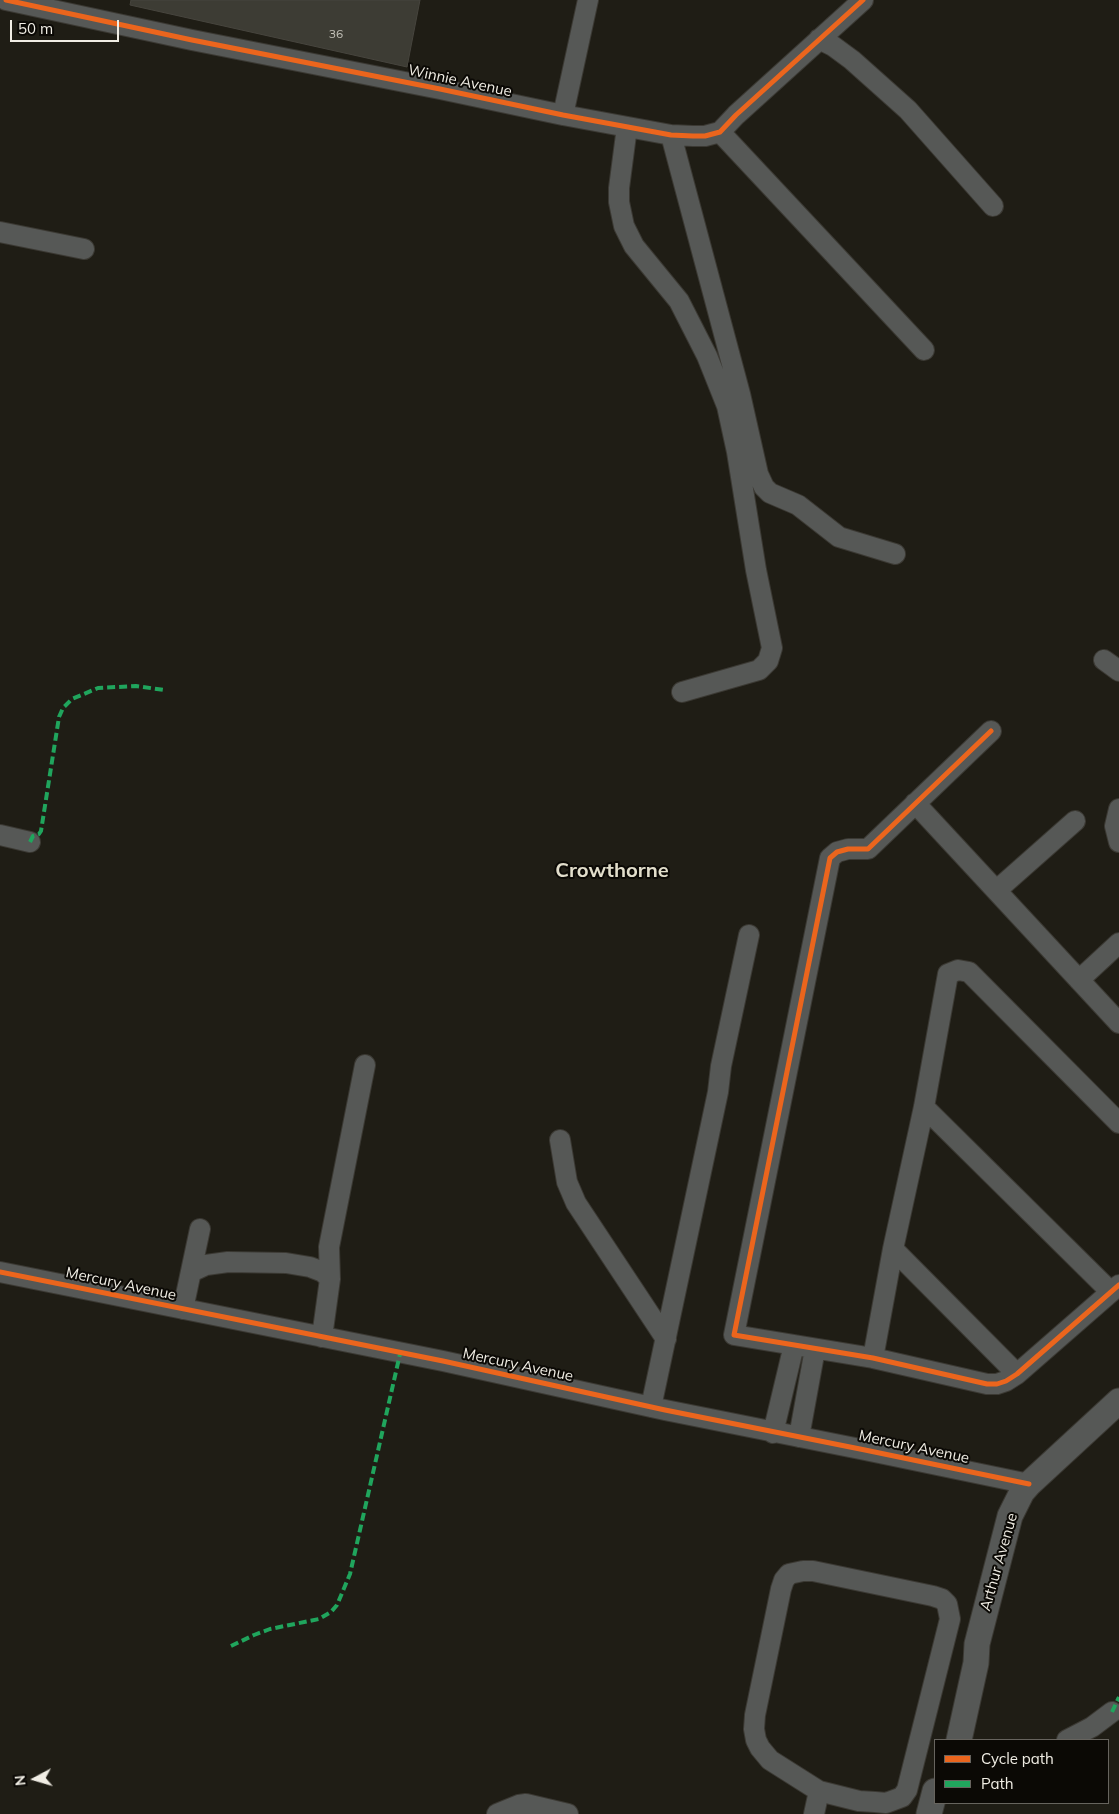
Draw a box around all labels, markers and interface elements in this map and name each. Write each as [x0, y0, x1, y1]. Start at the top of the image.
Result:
scale bar [12, 10, 121, 42]
text: 50 m [18, 19, 53, 38]
house number: 36 [329, 27, 343, 41]
street label: Winnie Avenue [406, 61, 514, 101]
district label: Crowthorne [555, 859, 669, 883]
street label: Mercury Avenue [64, 1264, 178, 1304]
street label: Mercury Avenue [461, 1345, 575, 1385]
street label: Mercury Avenue [857, 1427, 971, 1467]
street label: Arthur Avenue [976, 1511, 1022, 1613]
legend [934, 1739, 1109, 1804]
text: Cycle path [981, 1749, 1054, 1768]
north arrow [10, 1754, 60, 1804]
text: N [11, 1774, 30, 1787]
text: Path [981, 1774, 1013, 1793]

